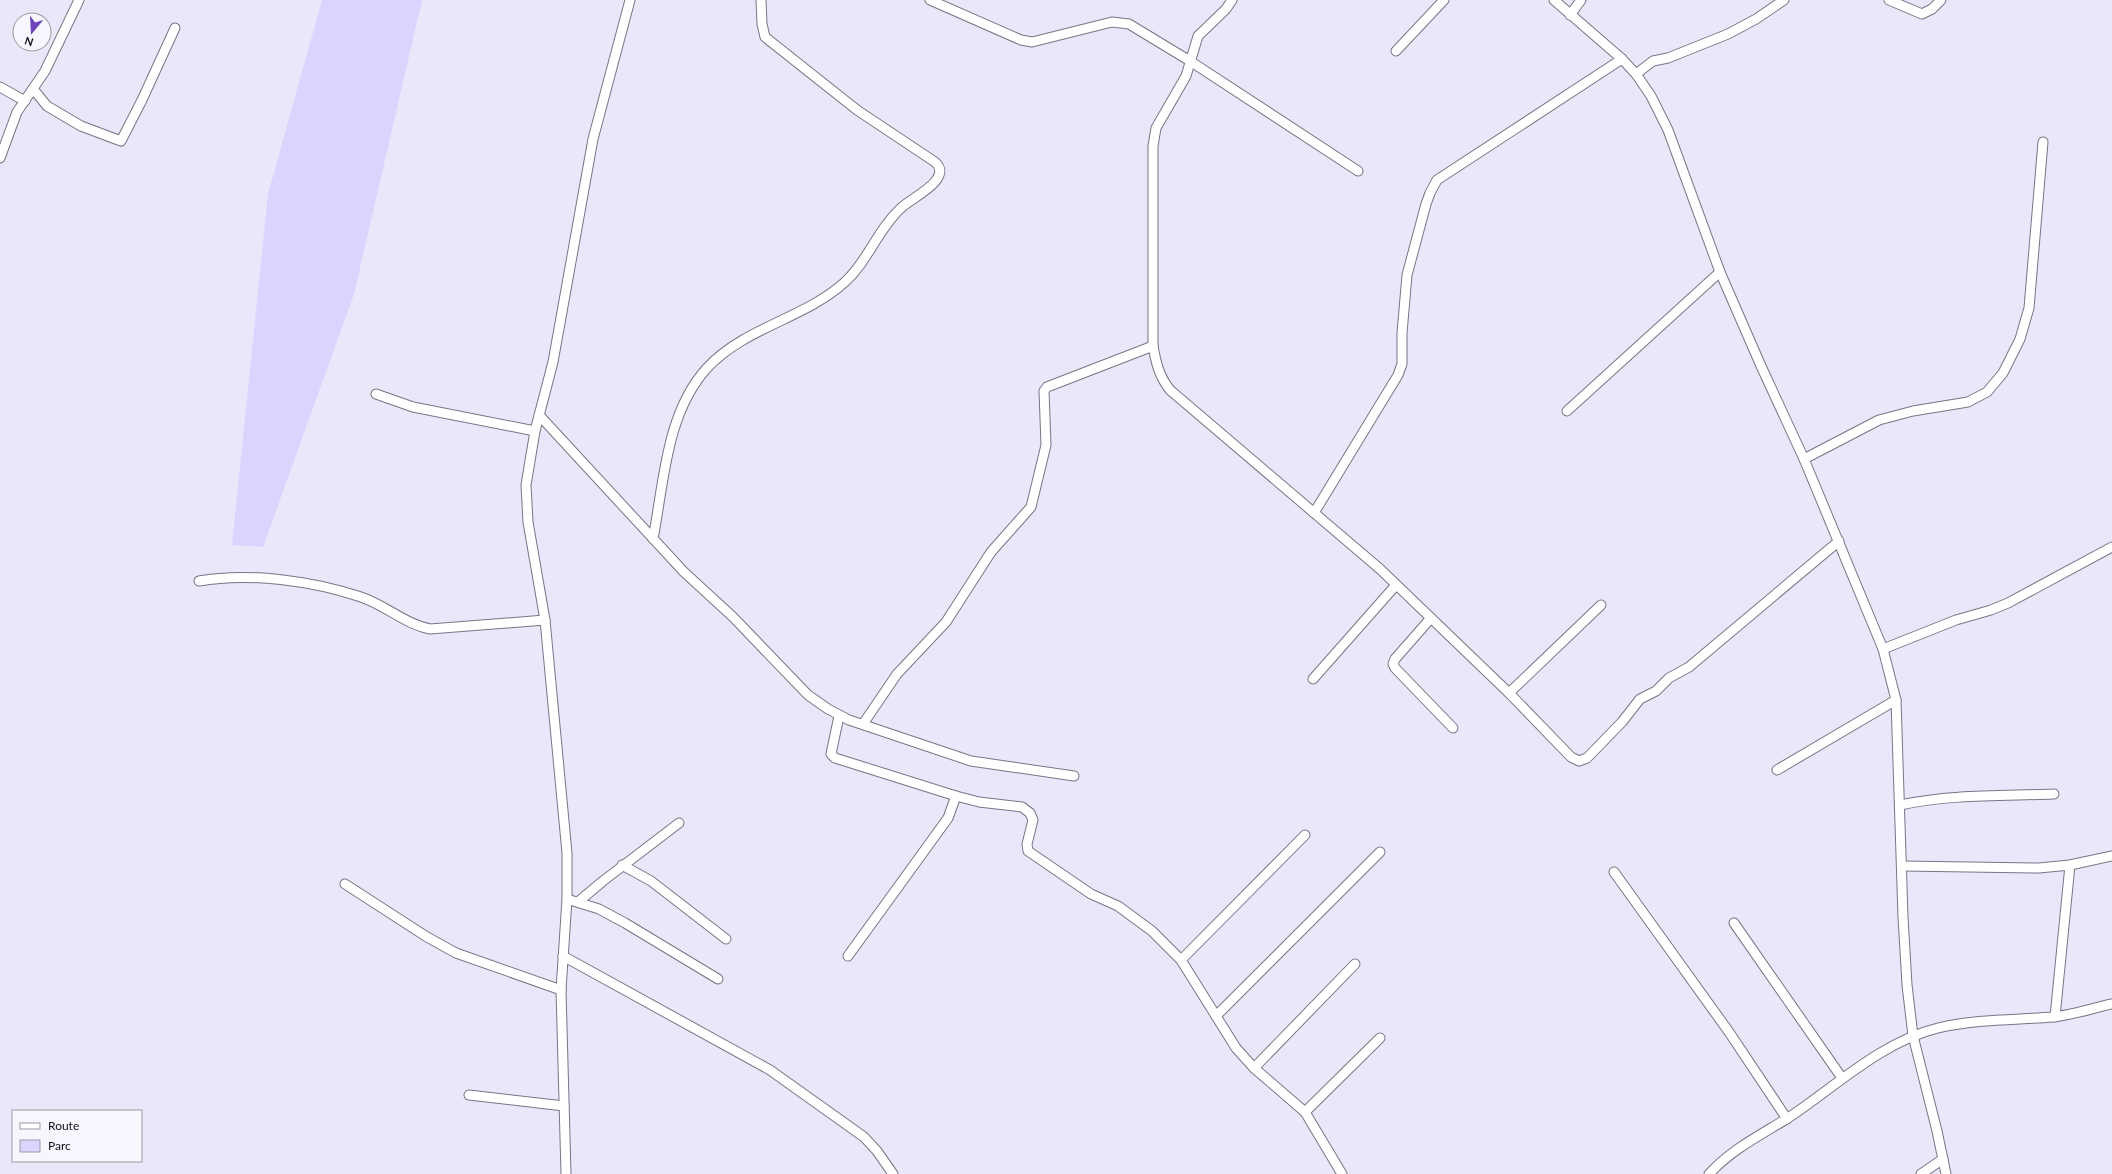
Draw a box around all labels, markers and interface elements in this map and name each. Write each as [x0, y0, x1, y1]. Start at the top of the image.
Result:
north arrow [12, 12, 52, 52]
text: N [23, 34, 35, 49]
legend [12, 1110, 142, 1162]
text: Route [48, 1118, 79, 1133]
text: Parc [48, 1138, 71, 1153]

